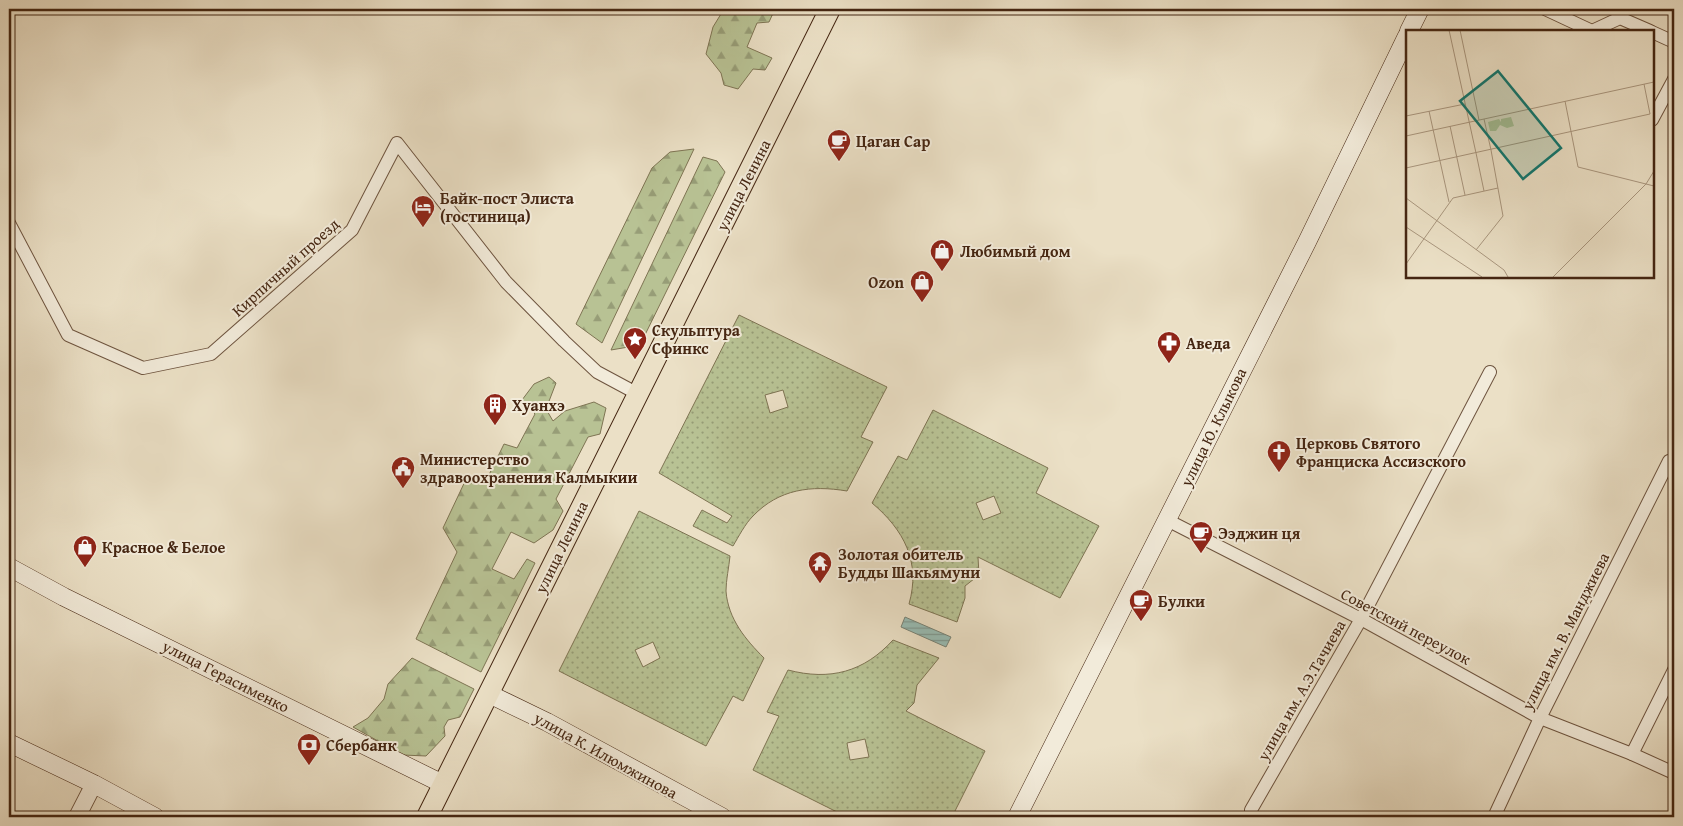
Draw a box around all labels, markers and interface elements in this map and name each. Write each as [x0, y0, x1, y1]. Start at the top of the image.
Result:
inset map [1406, 30, 1653, 278]
cafe icon: Цаган Сар [826, 128, 852, 162]
place label: Цаган Сар [856, 129, 930, 153]
street label: улица Ленина [709, 135, 777, 236]
place label: Байк-пост Элиста (гостиница) [440, 186, 575, 228]
hotel icon: Байк-пост Элиста (гостиница) [410, 194, 436, 228]
street label: Кирпичный проезд [226, 212, 344, 322]
shop icon: Любимый дом [929, 238, 955, 272]
place label: Любимый дом [960, 239, 1071, 263]
shop icon: Ozon [909, 269, 935, 303]
place label: Ozon [868, 270, 905, 294]
place label: Скульптура Сфинкс [652, 318, 741, 360]
place icon: Скульптура Сфинкс [622, 326, 648, 360]
pharmacy icon: Аведа [1156, 330, 1182, 364]
place label: Аведа [1186, 331, 1231, 355]
street label: улица Ю. Клыкова [1173, 363, 1252, 491]
building icon: Хуанхэ [482, 392, 508, 426]
place label: Хуанхэ [512, 393, 565, 417]
place label: Церковь Святого Франциска Ассизского [1296, 431, 1466, 473]
church icon: Церковь Святого Франциска Ассизского [1266, 439, 1292, 473]
place label: Министерство здравоохранения Калмыкии [420, 447, 638, 489]
public building icon: Министерство здравоохранения Калмыкии [390, 455, 416, 489]
street label: улица Ленина [528, 496, 594, 598]
cafe icon: Ээджин ця [1188, 520, 1214, 554]
place label: Ээджин ця [1218, 521, 1301, 545]
shop icon: Красное & Белое [72, 534, 98, 568]
place label: Красное & Белое [102, 535, 225, 559]
place label: Золотая обитель Будды Шакьямуни [838, 542, 980, 584]
street label: улица им. В. Манджиева [1514, 548, 1615, 715]
temple icon: Золотая обитель Будды Шакьямуни [807, 550, 833, 584]
street label: Советский переулок [1337, 582, 1476, 671]
cafe icon: Булки [1128, 588, 1154, 622]
place label: Булки [1158, 589, 1205, 613]
street label: улица им. А.Э.Тачиева [1250, 615, 1351, 766]
street label: улица Герасименко [157, 633, 294, 718]
street label: улица К. Илюмжинова [529, 705, 682, 805]
bank icon: Сбербанк [296, 732, 322, 766]
place label: Сбербанк [326, 733, 397, 757]

